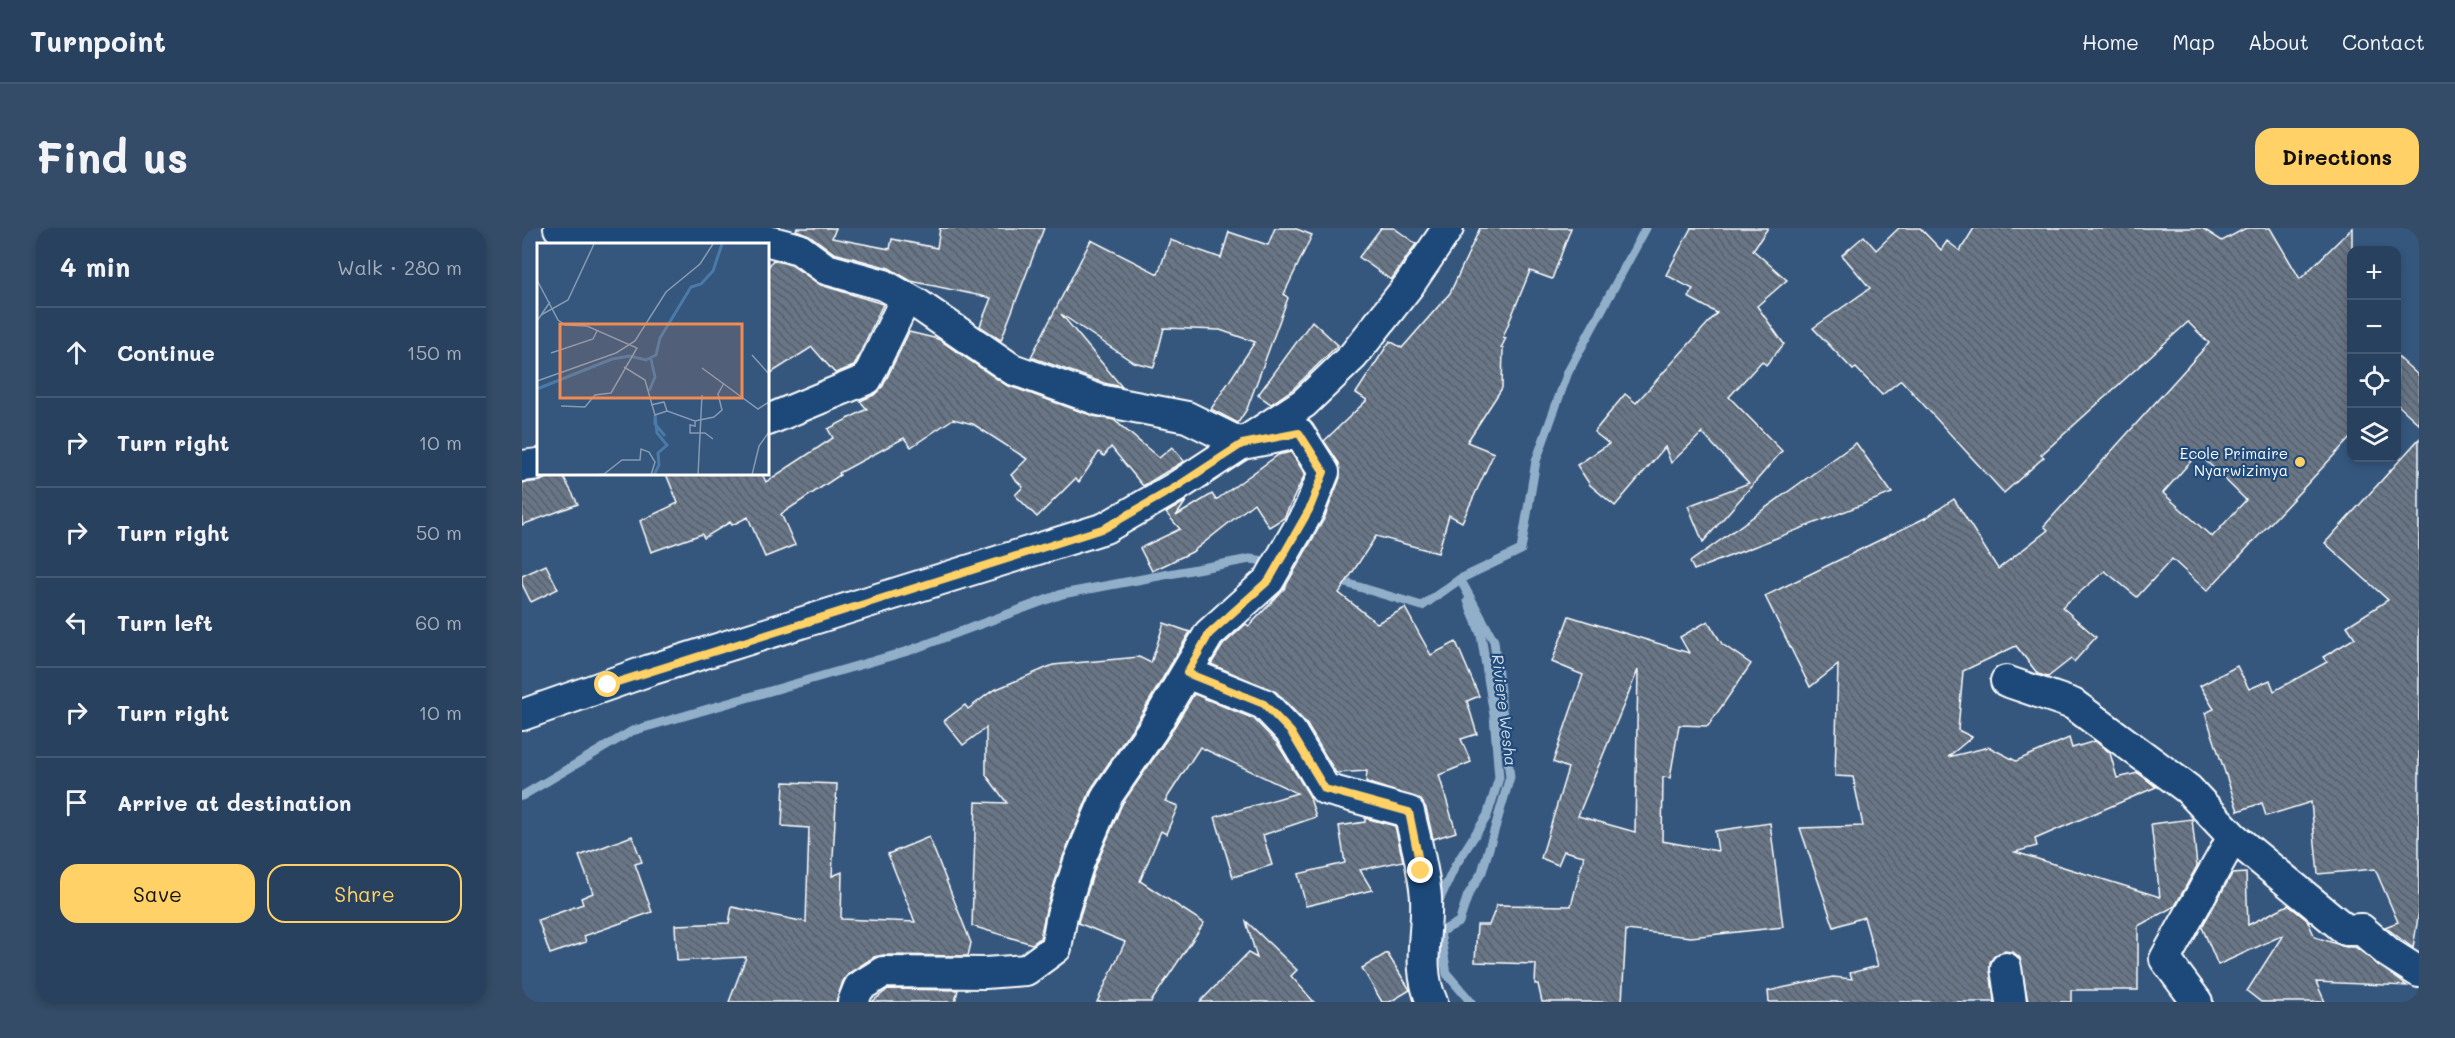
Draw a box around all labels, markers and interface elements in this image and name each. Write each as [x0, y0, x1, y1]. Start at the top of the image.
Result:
text: Turnpoint [30, 23, 166, 59]
text: Home [2082, 28, 2139, 55]
text: Map [2172, 28, 2215, 55]
text: About [2248, 28, 2309, 55]
text: Contact [2342, 28, 2425, 55]
button: Directions [2255, 128, 2419, 185]
text: Find us [36, 129, 188, 184]
inset map [537, 243, 770, 476]
map controls [2347, 246, 2401, 462]
button: + [2347, 246, 2401, 300]
text: 4 min [60, 250, 130, 284]
text: Walk · 280 m [337, 254, 462, 280]
button: − [2347, 300, 2401, 354]
icon: ahead [60, 336, 93, 369]
text: Continue [117, 338, 215, 367]
text: 150 m [407, 339, 462, 365]
button: locate [2347, 354, 2401, 408]
button: layers [2347, 408, 2401, 462]
icon: right [60, 426, 93, 459]
text: Turn right [117, 428, 229, 457]
text: 10 m [418, 429, 462, 455]
place label: Ecole Primaire Nyarwizimya [2180, 443, 2288, 480]
marker: Ecole Primaire Nyarwizimya [2293, 455, 2307, 469]
icon: right [60, 516, 93, 549]
text: Turn right [117, 518, 229, 547]
text: 50 m [416, 519, 462, 545]
icon: left [60, 606, 93, 639]
text: Turn left [117, 608, 213, 637]
text: 60 m [415, 609, 462, 635]
water label: Riviere Wesha [1488, 653, 1522, 767]
route start [594, 671, 620, 697]
icon: right [60, 696, 93, 729]
text: Turn right [117, 698, 229, 727]
text: 10 m [418, 699, 462, 725]
icon: arrive [60, 786, 93, 819]
text: Arrive at destination [117, 788, 352, 817]
route end [1407, 857, 1433, 883]
button: Save [60, 864, 255, 923]
button: Share [267, 864, 462, 923]

